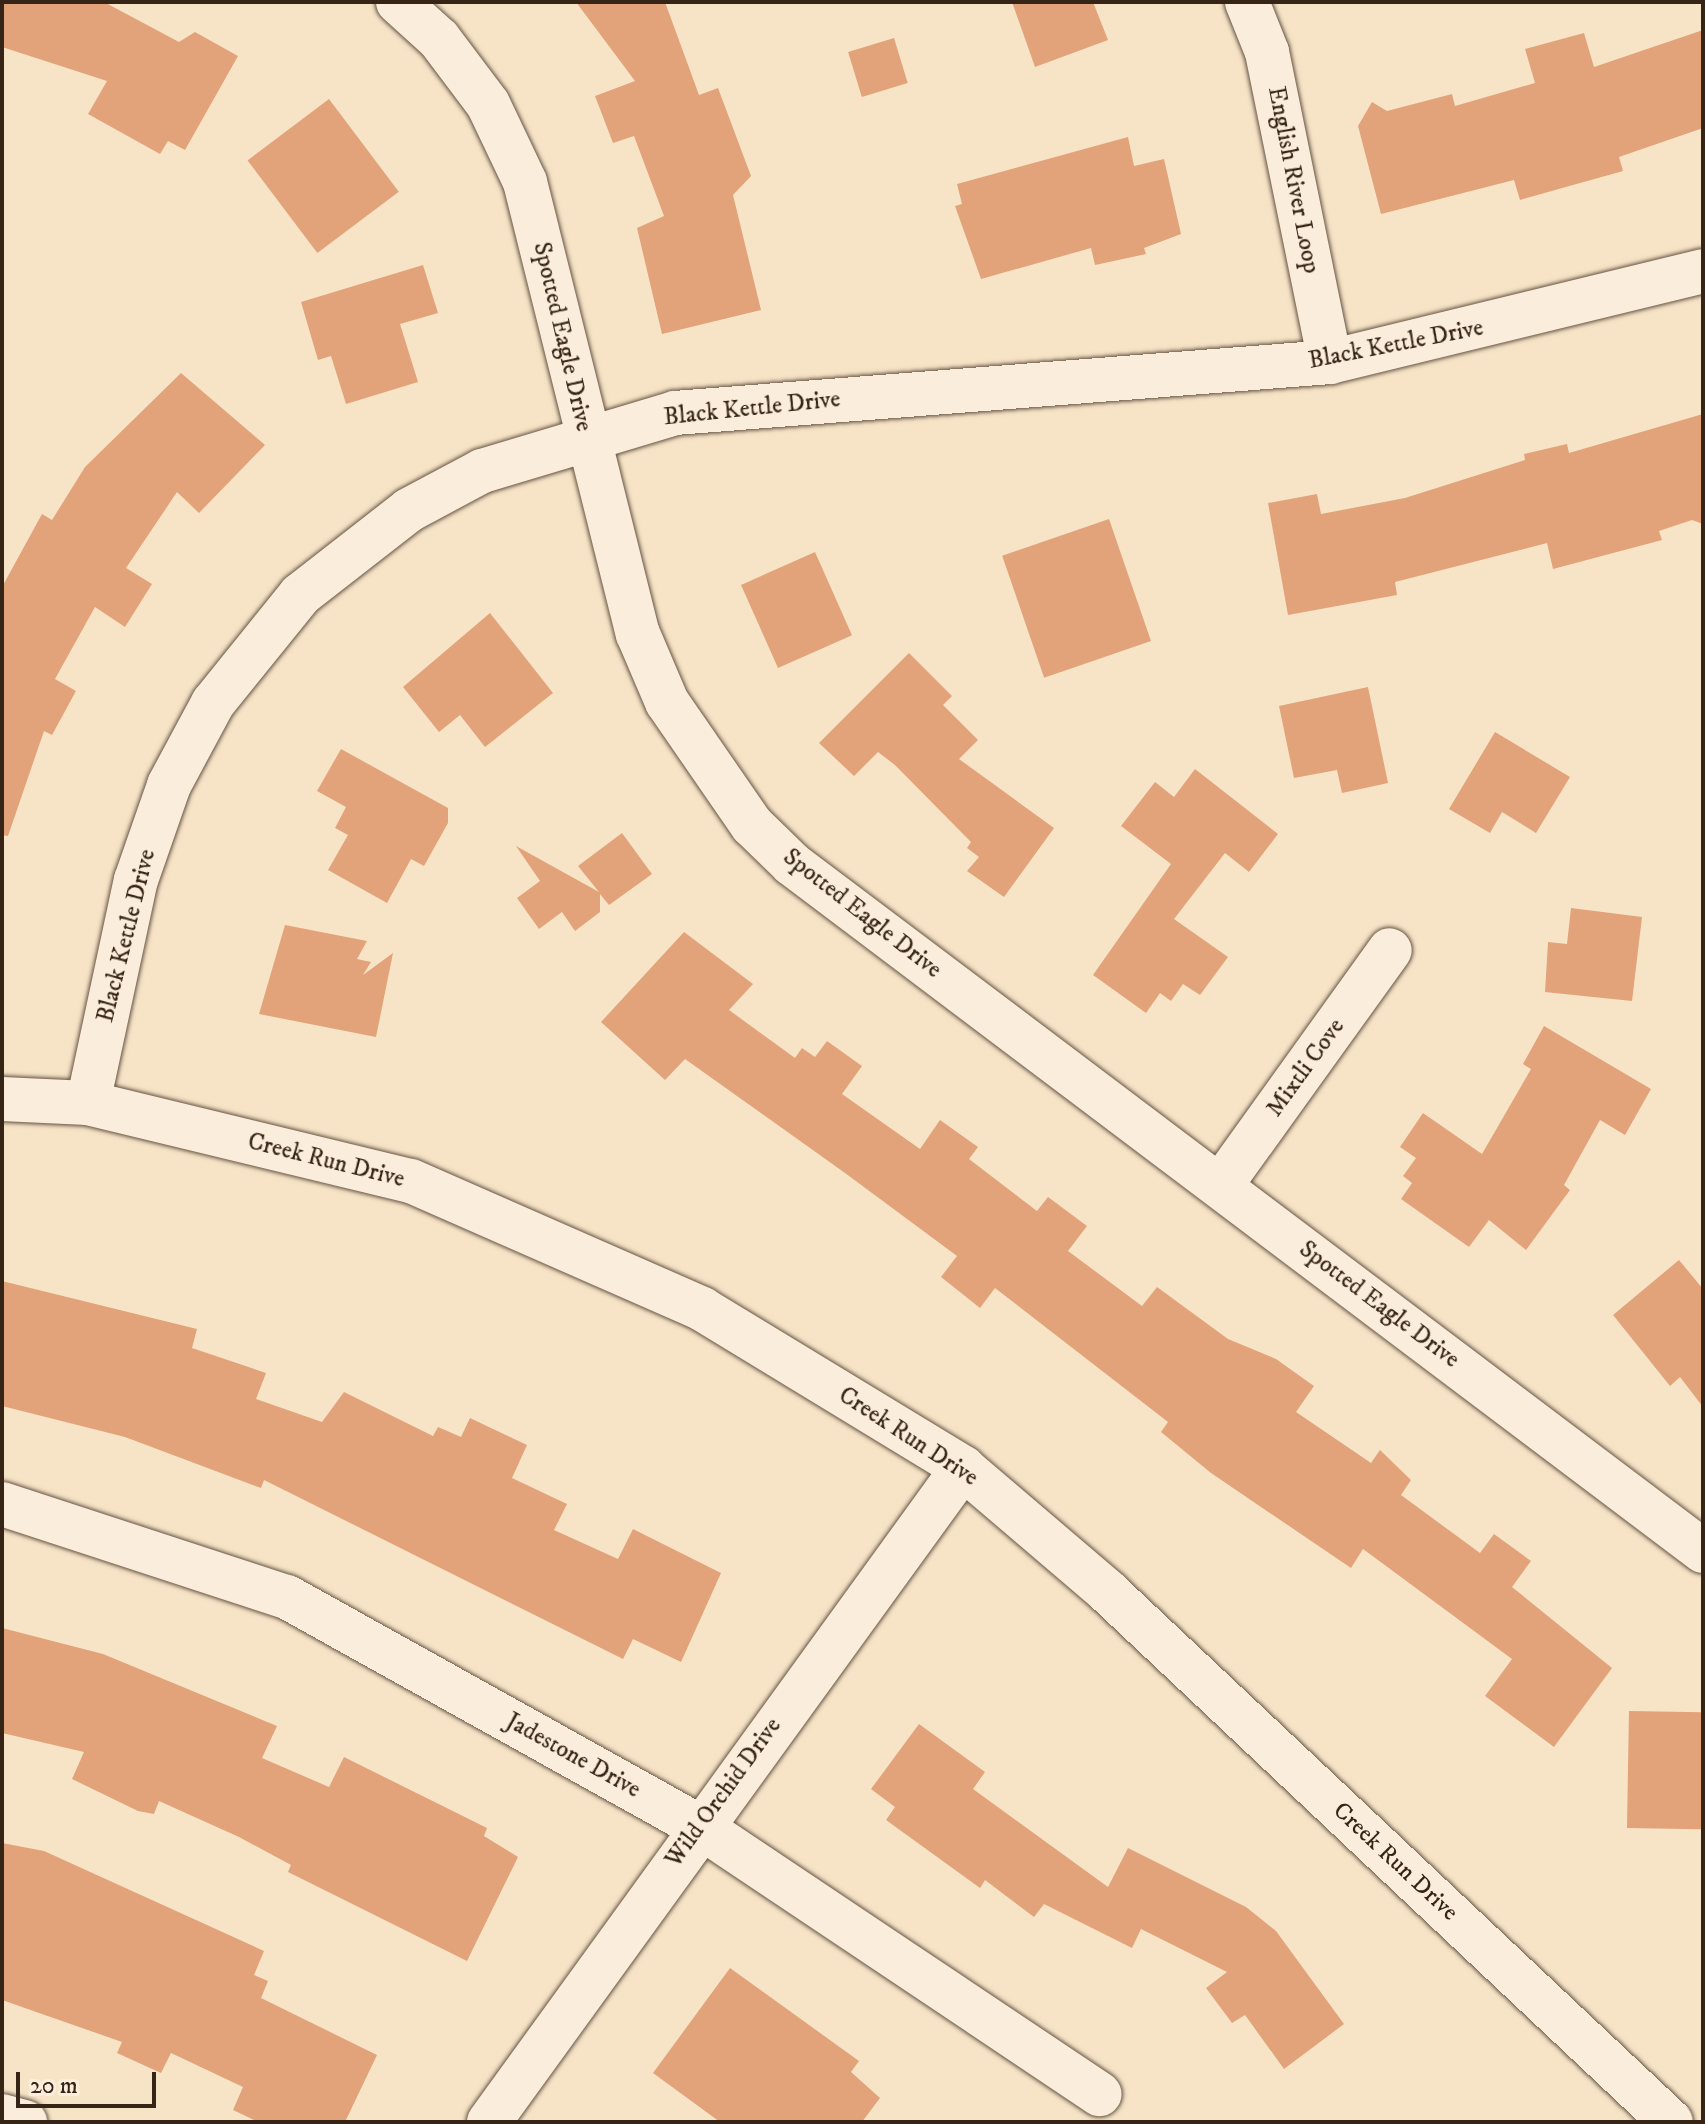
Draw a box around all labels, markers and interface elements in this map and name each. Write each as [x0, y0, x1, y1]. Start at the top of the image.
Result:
street label: English River Loop [1261, 84, 1325, 276]
street label: Spotted Eagle Drive [526, 240, 598, 434]
street label: Black Kettle Drive [1306, 314, 1486, 376]
street label: Black Kettle Drive [662, 385, 842, 433]
street label: Spotted Eagle Drive [777, 843, 947, 985]
street label: Black Kettle Drive [92, 846, 162, 1026]
street label: Mixtli Cove [1261, 1013, 1351, 1123]
street label: Creek Run Drive [245, 1128, 407, 1194]
street label: Spotted Eagle Drive [1293, 1235, 1465, 1375]
street label: Creek Run Drive [833, 1381, 983, 1493]
street label: Jadestone Drive [501, 1707, 645, 1805]
street label: Wild Orchid Drive [660, 1713, 788, 1873]
street label: Creek Run Drive [1327, 1797, 1463, 1927]
scale bar [20, 2056, 160, 2106]
text: 20 m [30, 2071, 78, 2101]

